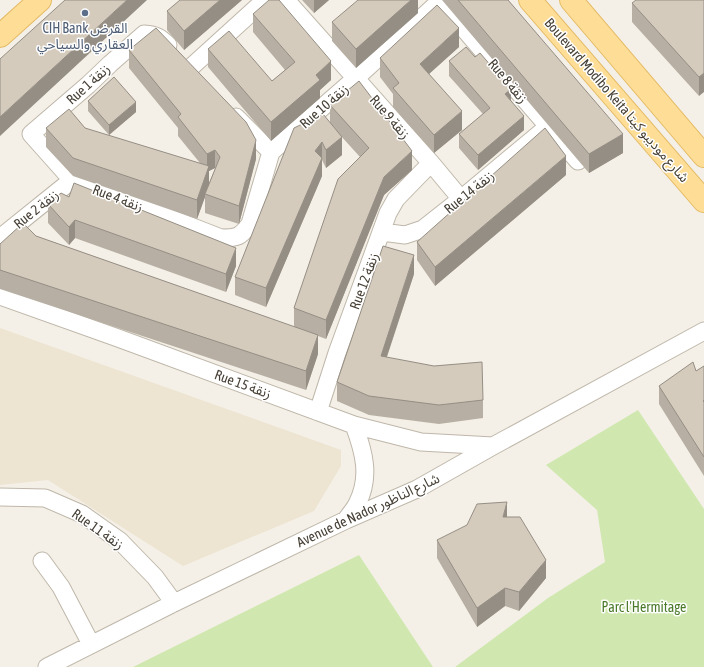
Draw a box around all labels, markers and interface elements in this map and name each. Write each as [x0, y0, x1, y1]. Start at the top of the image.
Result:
marker: CIH Bank القرض العقاري والسياحي [80, 8, 90, 18]
street label: Boulevard Modibo Keita شارع موديبو كيتا [539, 15, 693, 187]
place label: CIH Bank القرض العقاري والسياحي [37, 20, 133, 55]
street label: Rue 8 زنقة [484, 56, 531, 107]
street label: Rue 1 زنقة [63, 60, 114, 108]
street label: Rue 10 زنقة [296, 80, 352, 132]
street label: Rue 9 زنقة [366, 92, 413, 143]
street label: Rue 14 زنقة [441, 167, 498, 218]
street label: Rue 4 زنقة [90, 181, 145, 216]
street label: Rue 2 زنقة [10, 186, 62, 233]
street label: Rue 12 زنقة [346, 250, 383, 312]
street label: Rue 15 زنقة [212, 366, 274, 403]
street label: Avenue de Nador شارع الناظور [294, 470, 443, 553]
street label: Rue 11 زنقة [69, 505, 127, 553]
park label: Parc l'Hermitage [602, 599, 686, 615]

